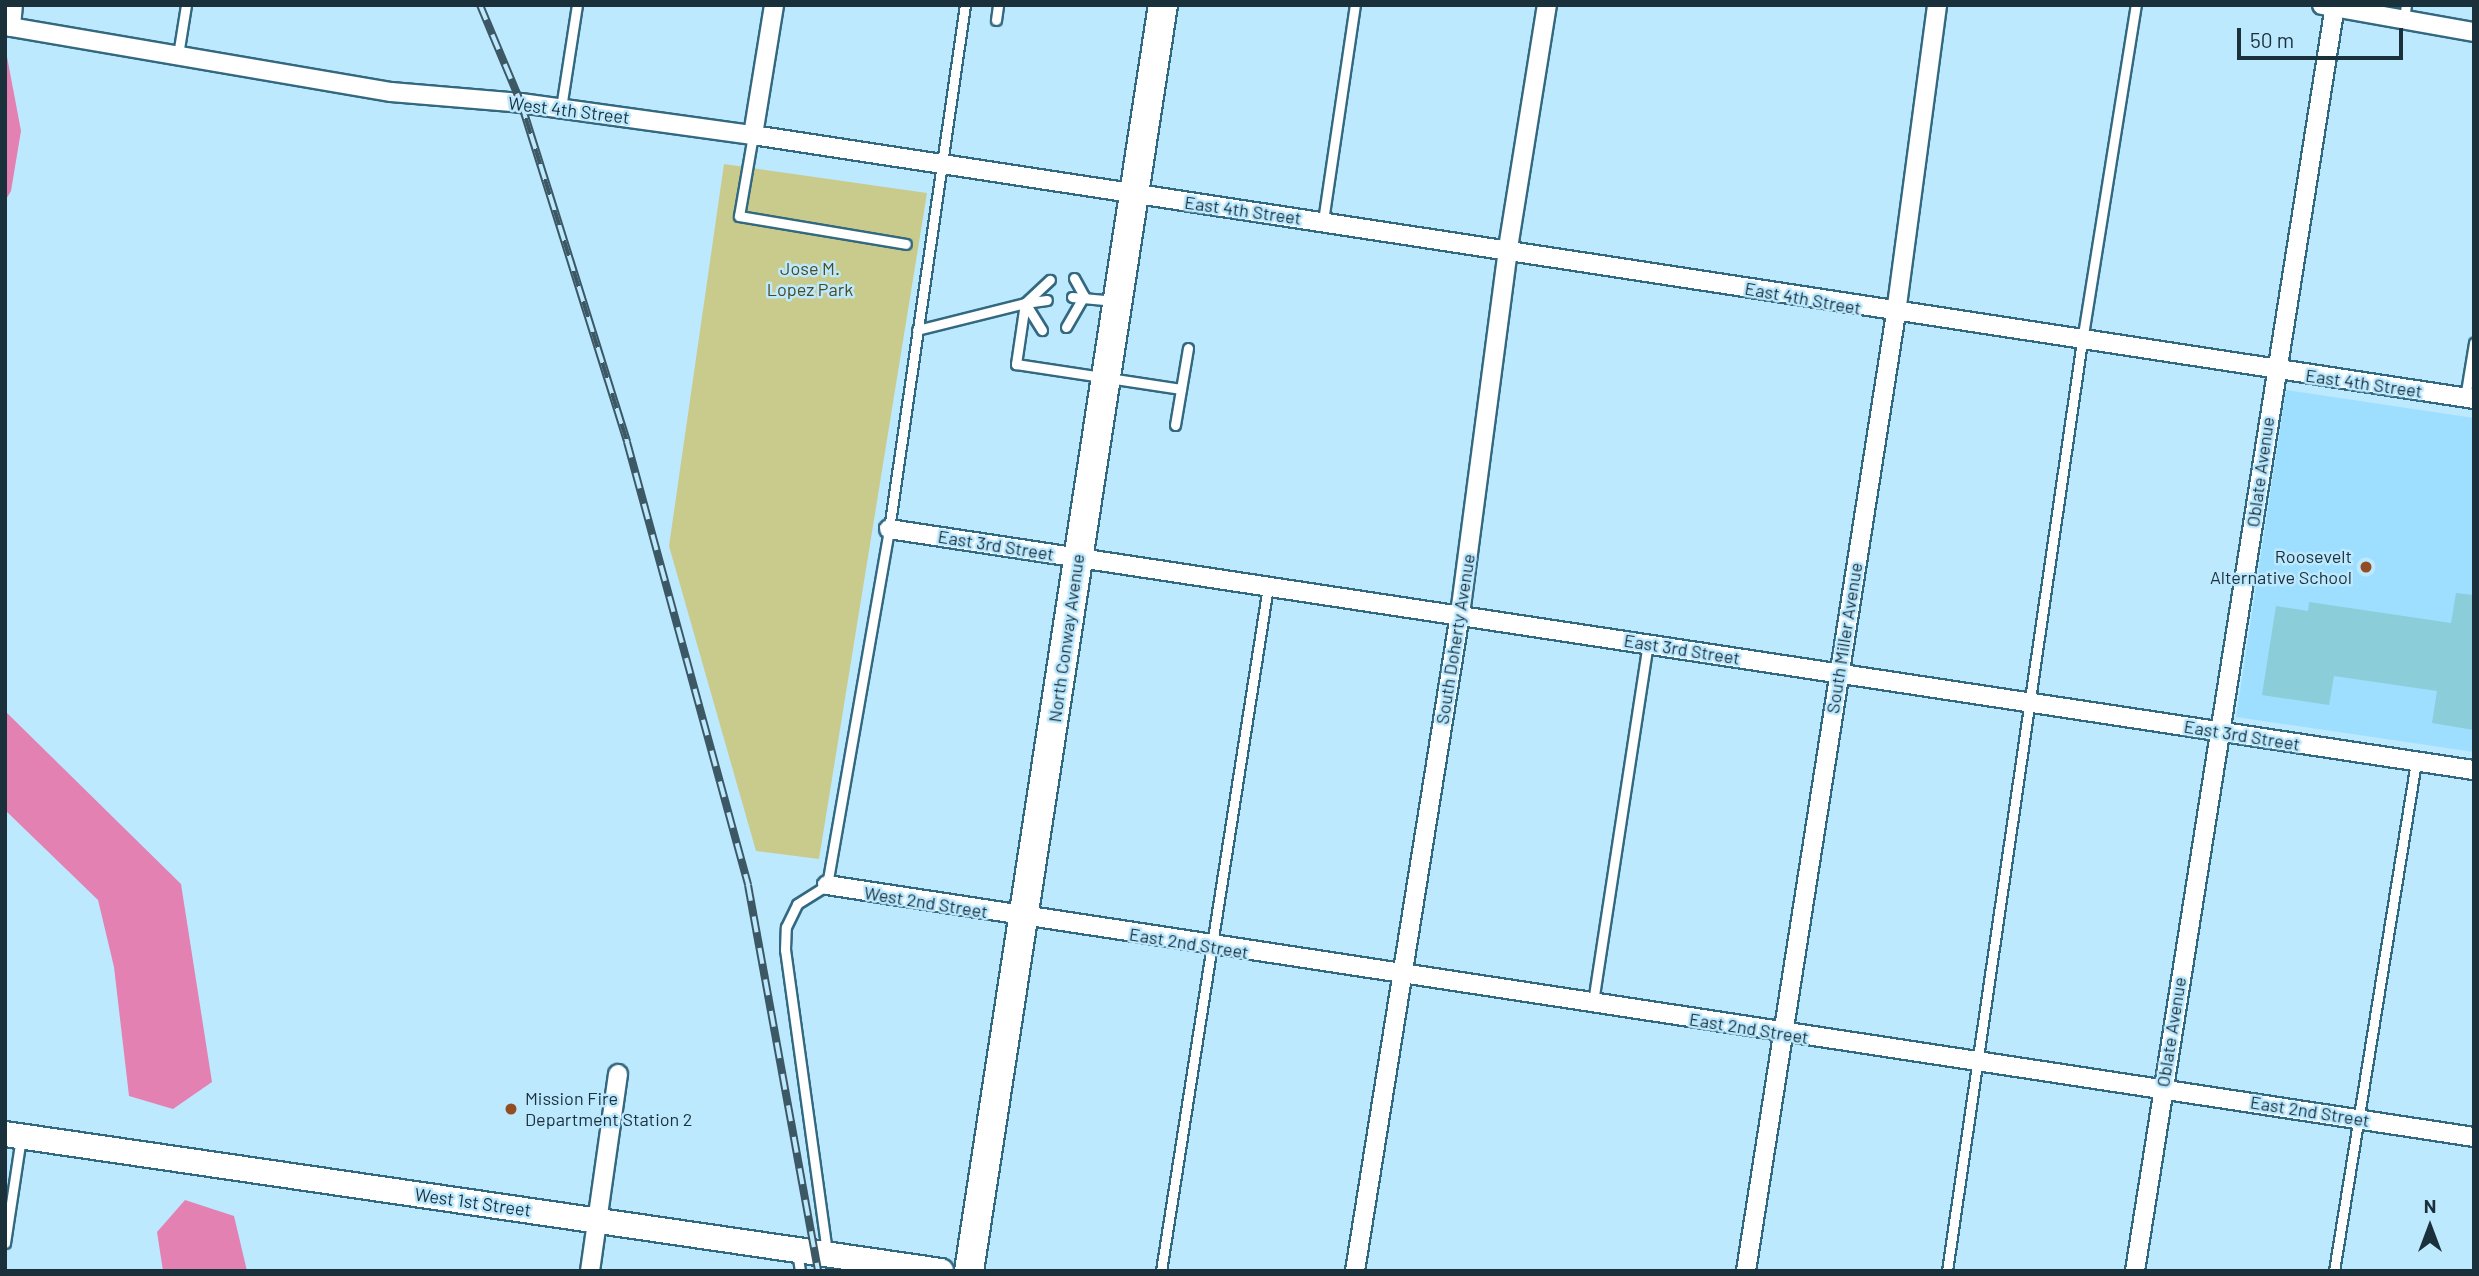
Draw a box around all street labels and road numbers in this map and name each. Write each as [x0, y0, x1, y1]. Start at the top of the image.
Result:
street label: West 4th Street [507, 92, 631, 128]
street label: East 4th Street [1183, 191, 1303, 229]
street label: East 4th Street [1743, 277, 1863, 319]
street label: East 4th Street [2304, 364, 2424, 402]
street label: Oblate Avenue [2242, 416, 2278, 528]
street label: East 3rd Street [936, 525, 1056, 565]
street label: North Conway Avenue [1043, 552, 1089, 724]
street label: South Doherty Avenue [1431, 552, 1479, 726]
street label: South Miller Avenue [1821, 561, 1867, 715]
street label: East 3rd Street [1622, 629, 1742, 669]
street label: East 3rd Street [2182, 715, 2302, 755]
street label: West 2nd Street [863, 882, 989, 922]
street label: East 2nd Street [1128, 923, 1250, 963]
street label: Oblate Avenue [2152, 976, 2190, 1088]
street label: East 2nd Street [1688, 1008, 1810, 1048]
street label: East 2nd Street [2249, 1091, 2371, 1131]
street label: West 1st Street [413, 1183, 533, 1221]

